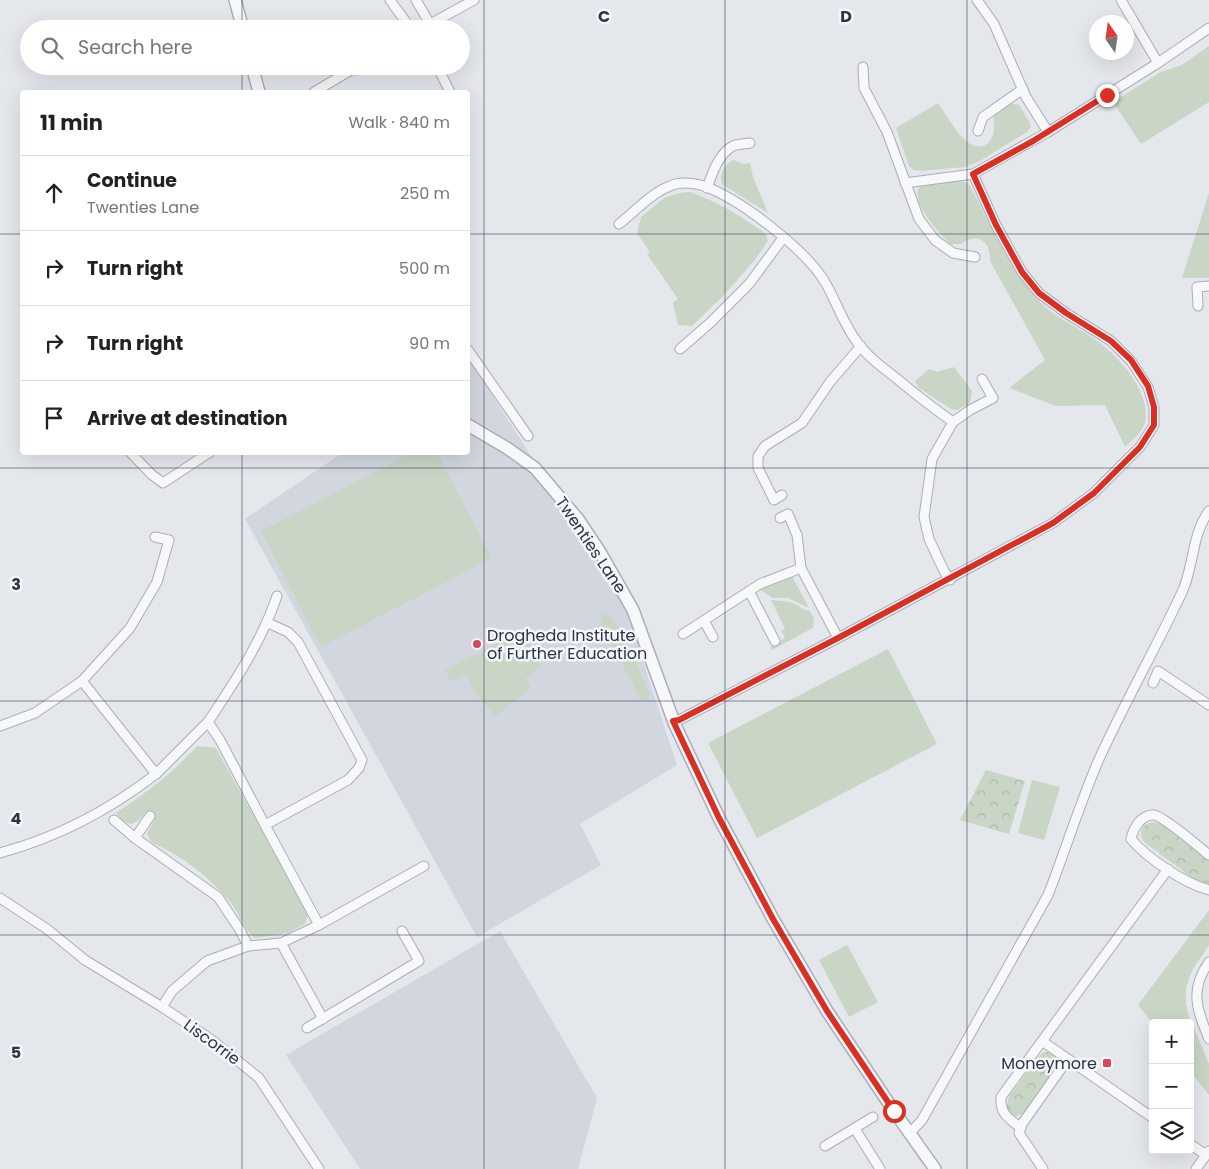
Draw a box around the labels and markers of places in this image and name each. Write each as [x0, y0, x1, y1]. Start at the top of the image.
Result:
place label: Drogheda Institute of Further Education [487, 624, 647, 665]
marker: Drogheda Institute of Further Education [471, 638, 483, 650]
place label: Moneymore [1001, 1052, 1097, 1075]
marker: Moneymore [1101, 1057, 1113, 1069]

